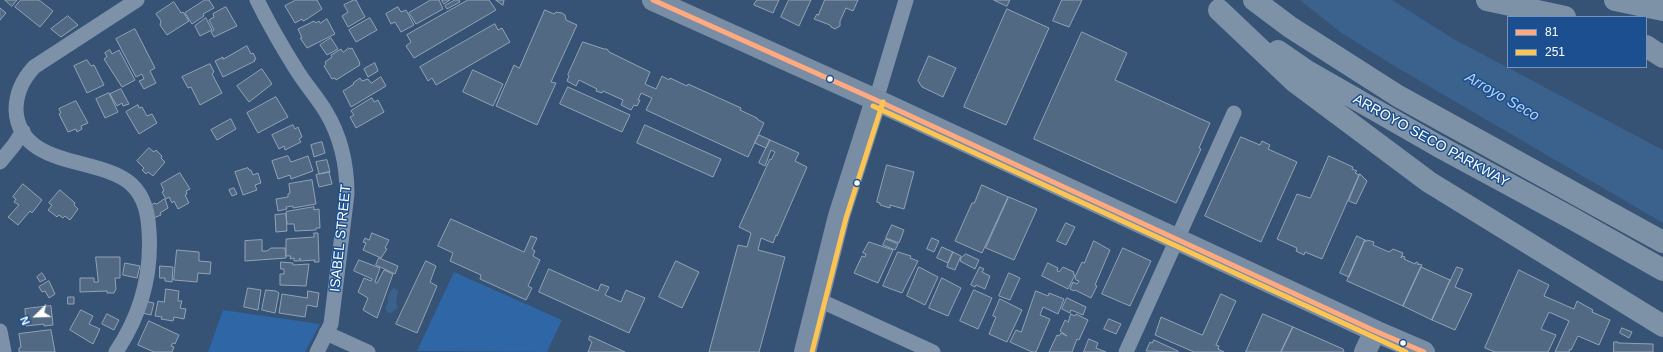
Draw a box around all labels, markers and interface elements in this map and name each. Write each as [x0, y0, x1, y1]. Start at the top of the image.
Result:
legend [1507, 16, 1647, 68]
text: 81 [1545, 25, 1558, 39]
text: 251 [1545, 45, 1565, 59]
water label: Arroyo Seco [1462, 69, 1542, 125]
unlabelled marker [825, 74, 835, 84]
street label: ARROYO SECO PARKWAY [1350, 91, 1512, 191]
unlabelled marker [852, 178, 862, 188]
street label: ISABEL STREET [327, 183, 355, 293]
north arrow [16, 296, 56, 336]
text: N [18, 315, 32, 327]
unlabelled marker [1398, 338, 1408, 348]

